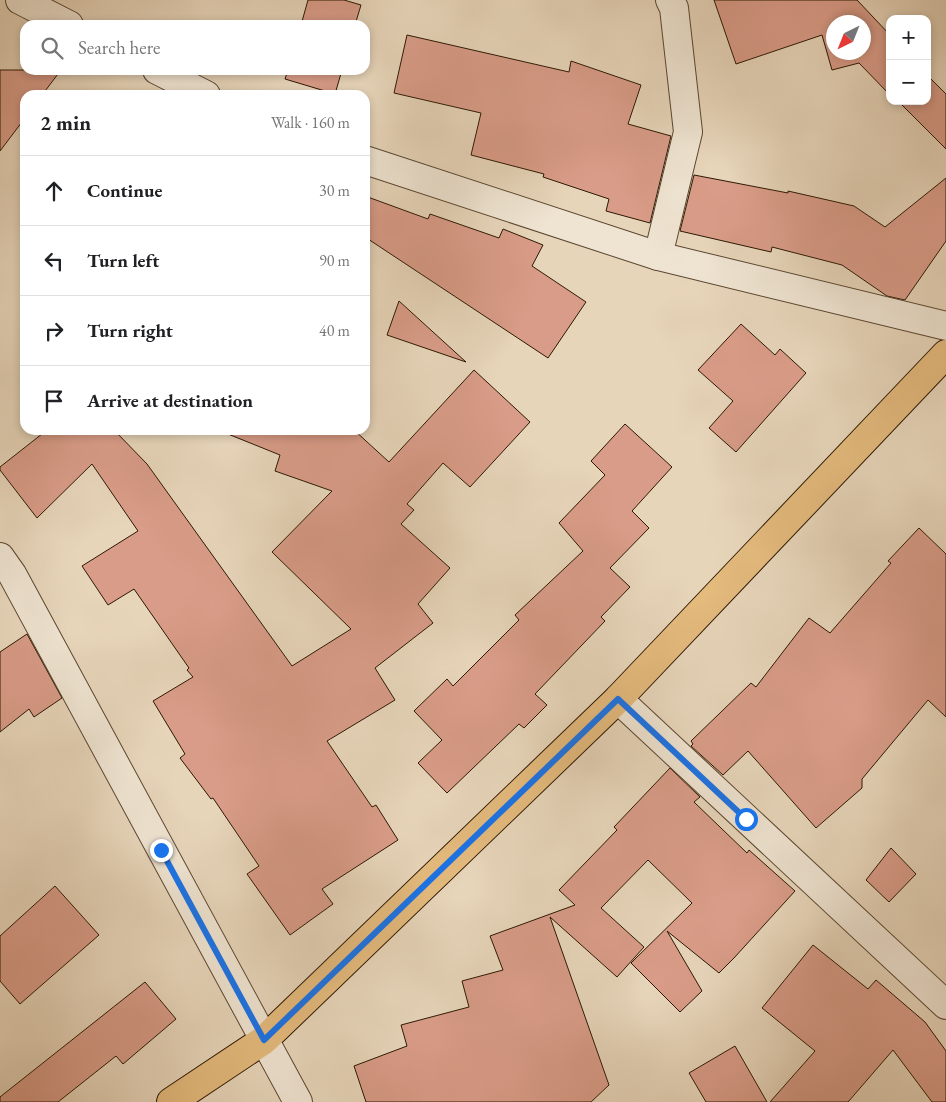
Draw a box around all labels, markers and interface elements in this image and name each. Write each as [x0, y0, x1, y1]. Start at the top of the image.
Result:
north arrow [826, 15, 871, 60]
map controls [886, 15, 931, 105]
button: + [886, 15, 931, 60]
search box [20, 20, 370, 75]
icon: search [38, 34, 66, 62]
text: Search here [78, 35, 160, 60]
button: − [886, 60, 931, 105]
text: 2 min [40, 109, 91, 136]
text: Walk · 160 m [271, 112, 350, 133]
icon: ahead [40, 177, 68, 205]
text: Continue [87, 178, 162, 203]
text: 30 m [319, 180, 350, 201]
icon: left [40, 247, 68, 275]
text: Turn left [87, 248, 159, 273]
text: 90 m [319, 250, 350, 271]
icon: right [40, 317, 68, 345]
text: Turn right [87, 318, 173, 343]
text: 40 m [319, 320, 350, 341]
icon: arrive [40, 387, 68, 415]
text: Arrive at destination [87, 388, 253, 413]
route start [735, 808, 758, 831]
route end [150, 839, 173, 862]

